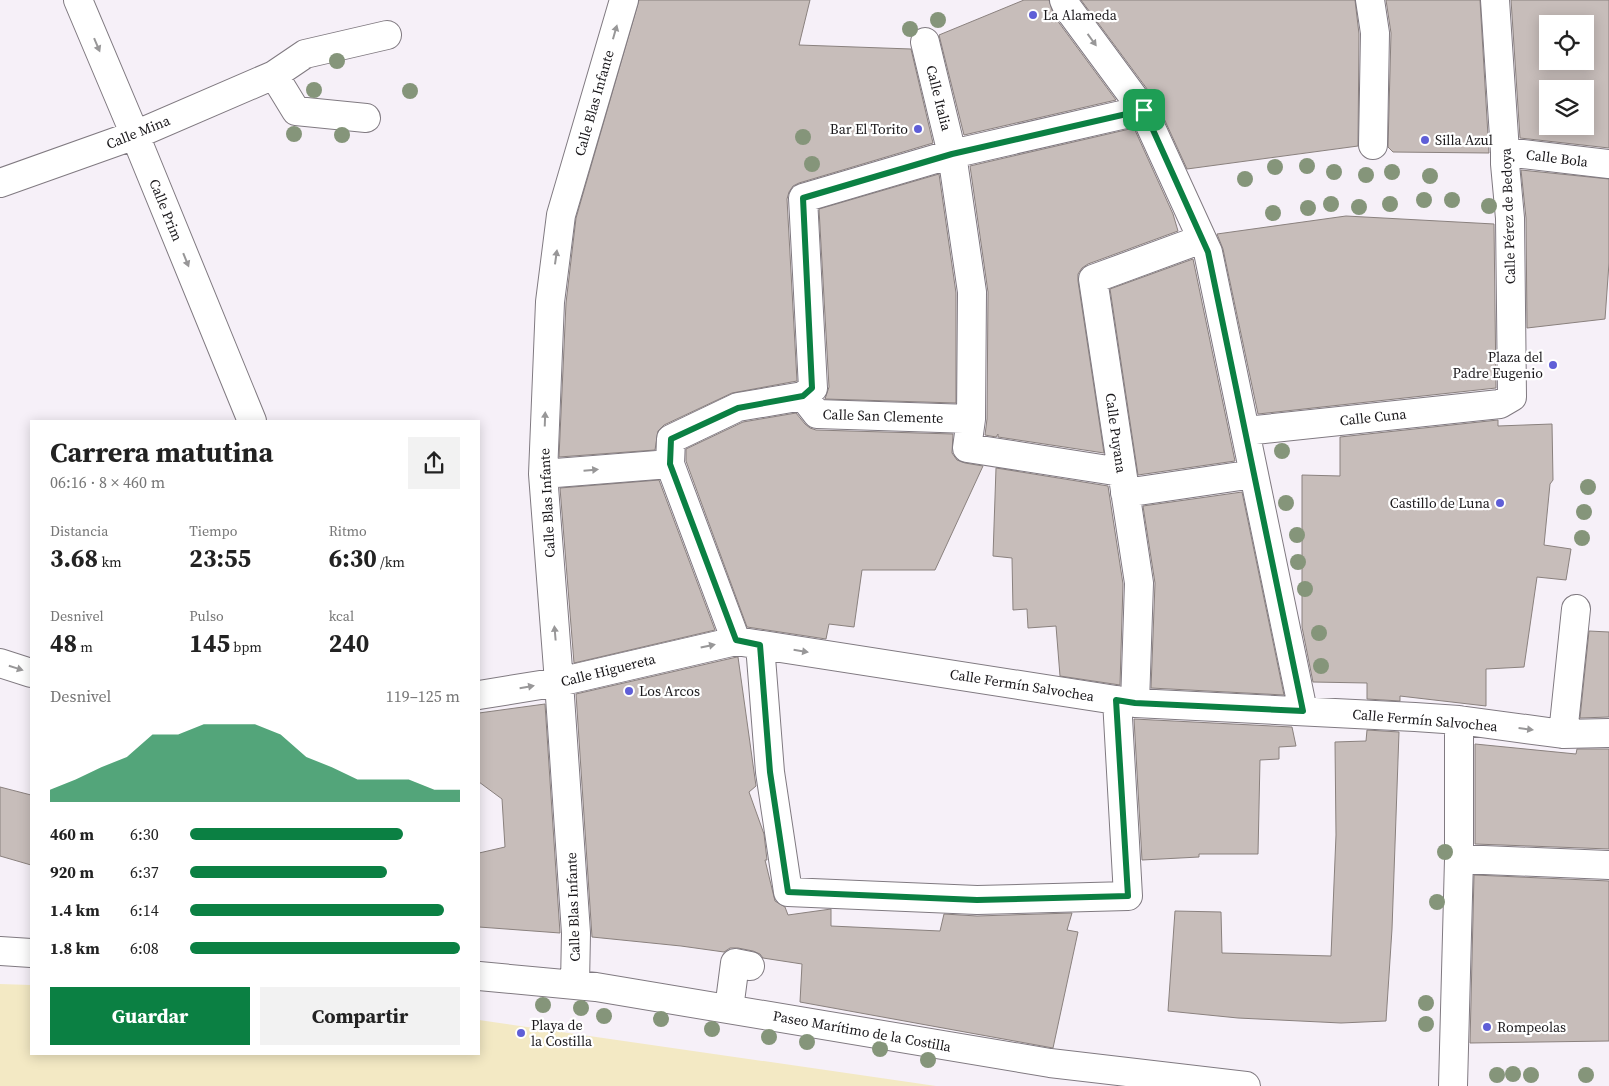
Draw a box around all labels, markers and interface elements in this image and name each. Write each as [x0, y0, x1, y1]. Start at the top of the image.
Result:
place label: La Alameda [1043, 5, 1118, 25]
marker: La Alameda [1027, 9, 1039, 21]
map controls [1539, 15, 1594, 135]
button: locate [1539, 15, 1594, 70]
one-way arrow [611, 25, 619, 40]
one-way arrow [1087, 33, 1097, 47]
one-way arrow [94, 38, 102, 52]
street label: Calle Blas Infante [569, 48, 619, 158]
street label: Calle Italia [921, 63, 957, 134]
button: layers [1539, 80, 1594, 135]
pin [1123, 89, 1165, 131]
icon: arrive [1130, 96, 1158, 124]
street label: Calle Mina [103, 110, 174, 154]
place label: Bar El Torito [830, 119, 908, 139]
marker: Bar El Torito [912, 123, 924, 135]
place label: Silla Azul [1435, 130, 1493, 150]
marker: Silla Azul [1419, 134, 1431, 146]
street label: Calle Bola [1525, 144, 1590, 172]
street label: Calle Pérez de Bedoya [1496, 147, 1520, 284]
street label: Calle Prim [144, 176, 188, 244]
one-way arrow [552, 248, 560, 264]
one-way arrow [183, 253, 191, 267]
place label: Plaza del Padre Eugenio [1453, 347, 1543, 383]
marker: Plaza del Padre Eugenio [1547, 359, 1559, 371]
street label: Calle Puyana [1100, 392, 1132, 475]
street label: Calle Cuna [1339, 403, 1408, 430]
street label: Calle San Clemente [822, 404, 944, 428]
one-way arrow [541, 411, 549, 427]
text: Carrera matutina [50, 433, 273, 471]
button: share [408, 437, 460, 489]
street label: Calle Blas Infante [534, 448, 560, 558]
one-way arrow [583, 466, 599, 474]
text: 06:16 · 8 × 460 m [50, 471, 165, 493]
place label: Castillo de Luna [1390, 493, 1491, 513]
marker: Castillo de Luna [1494, 497, 1506, 509]
text: Distancia [50, 521, 108, 541]
text: Tiempo [189, 521, 237, 541]
text: Ritmo [329, 521, 367, 541]
text: 3.68 [50, 541, 98, 575]
text: 23:55 [189, 541, 251, 575]
text: 6:30 [329, 541, 377, 575]
text: km [98, 552, 122, 572]
text: /km [377, 552, 405, 572]
text: Desnivel [50, 606, 104, 626]
text: Pulso [189, 606, 224, 626]
text: kcal [329, 606, 354, 626]
one-way arrow [551, 625, 559, 641]
text: 48 [50, 626, 77, 660]
text: 145 [189, 626, 230, 660]
text: 240 [329, 626, 369, 660]
text: m [77, 637, 93, 657]
text: bpm [230, 637, 262, 657]
one-way arrow [700, 642, 716, 650]
street label: Calle Higuereta [559, 648, 658, 691]
one-way arrow [793, 648, 809, 656]
one-way arrow [8, 664, 23, 672]
street label: Calle Fermín Salvochea [948, 664, 1096, 706]
place label: Los Arcos [639, 681, 700, 701]
one-way arrow [519, 683, 535, 691]
text: Desnivel [50, 685, 111, 707]
text: 119–125 m [386, 685, 460, 707]
marker: Los Arcos [623, 685, 635, 697]
street label: Calle Fermín Salvochea [1351, 704, 1499, 736]
one-way arrow [1518, 725, 1534, 733]
text: 460 m [50, 823, 94, 845]
text: 6:30 [130, 823, 159, 845]
street label: Calle Blas Infante [561, 852, 585, 962]
text: 920 m [50, 861, 94, 883]
text: 6:37 [130, 861, 159, 883]
text: 1.4 km [50, 899, 100, 921]
text: 6:14 [130, 899, 159, 921]
text: 1.8 km [50, 937, 100, 959]
text: 6:08 [130, 937, 159, 959]
button: Guardar [50, 987, 250, 1045]
button: Compartir [260, 987, 460, 1045]
street label: Paseo Marítimo de la Costilla [771, 1005, 954, 1057]
place label: Playa de la Costilla [531, 1015, 593, 1051]
place label: Rompeolas [1497, 1017, 1566, 1037]
marker: Rompeolas [1481, 1021, 1493, 1033]
marker: Playa de la Costilla [515, 1027, 527, 1039]

